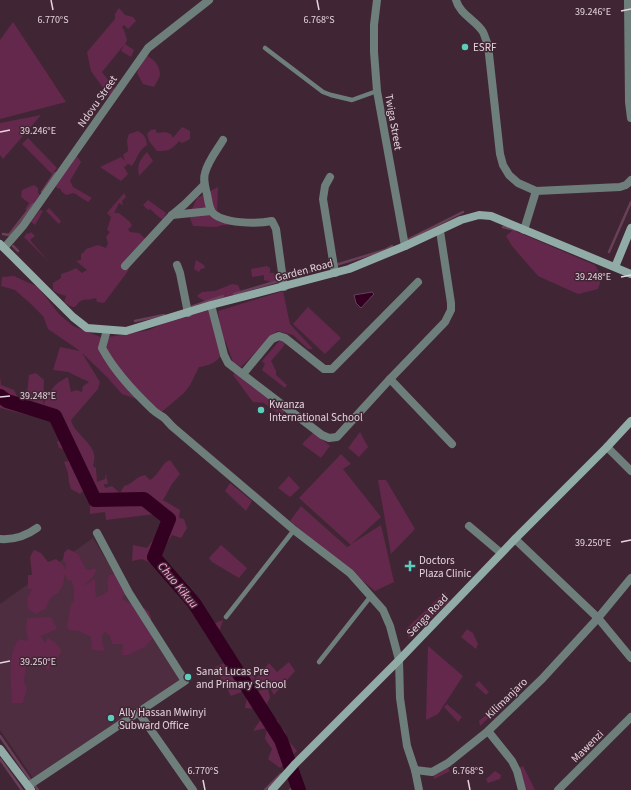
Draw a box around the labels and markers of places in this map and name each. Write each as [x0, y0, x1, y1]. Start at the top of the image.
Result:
place label: ESRF [473, 40, 497, 55]
marker: ESRF [460, 42, 470, 52]
place label: Kwanza International School [269, 397, 363, 425]
marker: Kwanza International School [256, 405, 266, 415]
place label: Doctors Plaza Clinic [419, 553, 471, 581]
marker: Doctors Plaza Clinic [404, 560, 416, 572]
place label: Sanat Lucas Pre and Primary School [196, 664, 287, 692]
marker: Sanat Lucas Pre and Primary School [183, 672, 193, 682]
place label: Ally Hassan Mwinyi Subward Office [119, 705, 206, 733]
marker: Ally Hassan Mwinyi Subward Office [106, 713, 116, 723]

